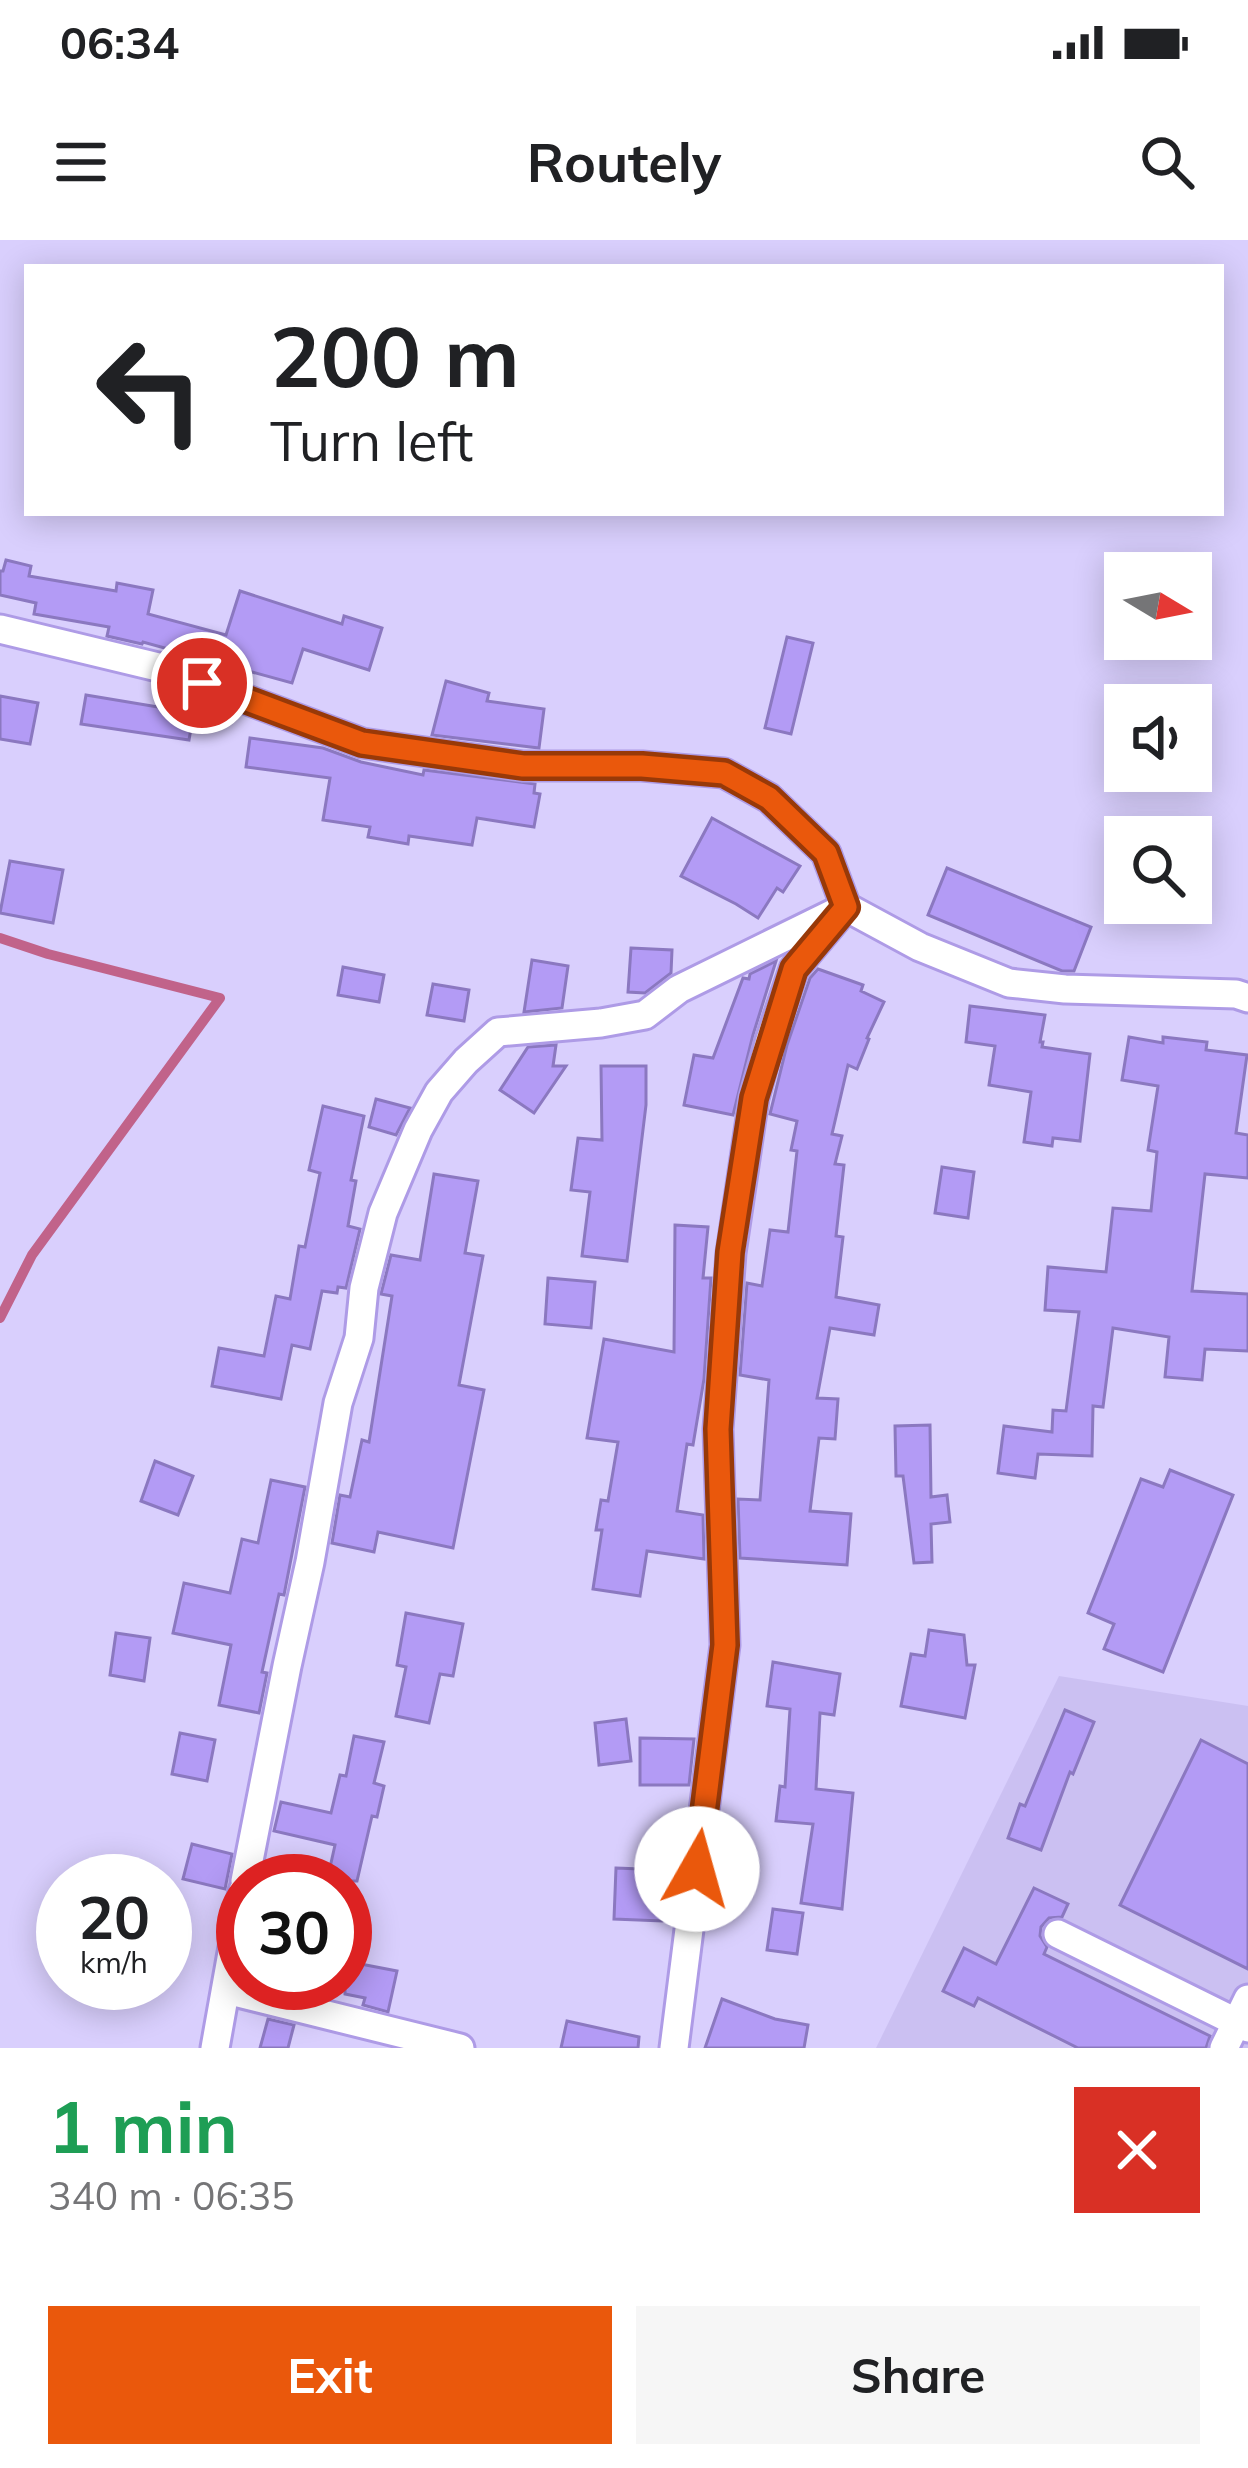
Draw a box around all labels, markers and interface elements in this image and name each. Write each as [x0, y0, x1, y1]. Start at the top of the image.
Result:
text: 06:34 [60, 14, 179, 70]
text: Routely [527, 128, 721, 196]
icon: menu [48, 129, 114, 195]
icon: search [1134, 129, 1200, 195]
text: 200 m [270, 303, 520, 408]
icon: left [72, 312, 228, 468]
text: Turn left [270, 407, 473, 475]
north arrow [1104, 552, 1212, 660]
map controls [1104, 552, 1212, 924]
pin [151, 632, 253, 734]
icon: arrive [169, 650, 235, 716]
button: sound [1104, 684, 1212, 792]
button: search [1104, 816, 1212, 924]
position arrow [634, 1806, 760, 1932]
speed limit sign: 30 [216, 1854, 372, 2010]
text: 20 [78, 1879, 150, 1954]
text: km/h [80, 1943, 148, 1981]
text: 1 min [48, 2081, 238, 2171]
button: close [1074, 2087, 1200, 2213]
text: 340 m · 06:35 [48, 2171, 294, 2220]
button: Exit [48, 2306, 612, 2444]
button: Share [636, 2306, 1200, 2444]

